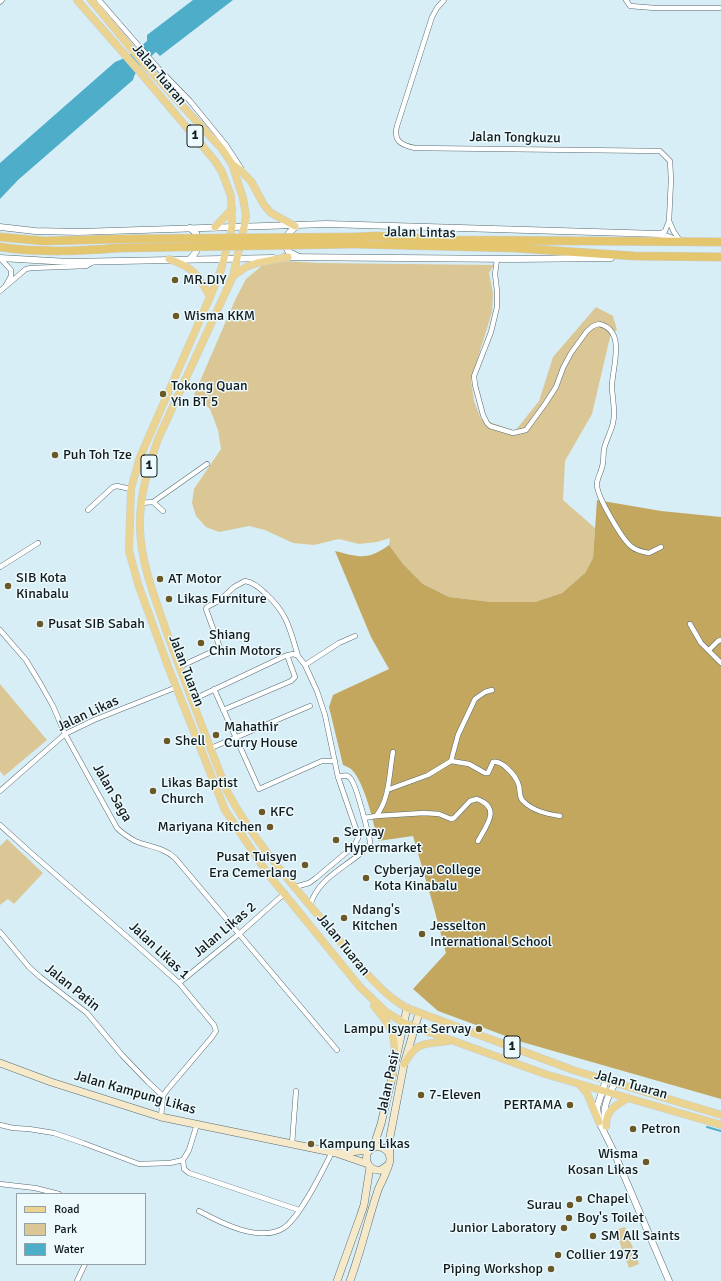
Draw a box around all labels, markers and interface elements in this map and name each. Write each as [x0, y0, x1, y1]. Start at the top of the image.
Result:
street label: Jalan Tuaran [128, 41, 190, 109]
road number: 1 [187, 125, 203, 147]
street label: Jalan Tongkuzu [469, 129, 561, 147]
street label: Jalan Lintas [384, 224, 456, 242]
place label: MR.DIY [183, 272, 227, 288]
marker: MR.DIY [170, 275, 180, 285]
place label: Wisma KKM [184, 308, 255, 324]
marker: Wisma KKM [171, 311, 181, 321]
place label: Tokong Quan Yin BT 5 [171, 378, 248, 410]
marker: Tokong Quan Yin BT 5 [158, 389, 168, 399]
place label: Puh Toh Tze [63, 447, 132, 463]
marker: Puh Toh Tze [50, 450, 60, 460]
road number: 1 [141, 455, 157, 477]
place label: SIB Kota Kinabalu [16, 570, 69, 602]
place label: AT Motor [168, 571, 221, 587]
marker: AT Motor [155, 574, 165, 584]
marker: SIB Kota Kinabalu [3, 581, 13, 591]
place label: Likas Furniture [177, 591, 267, 607]
marker: Likas Furniture [164, 594, 174, 604]
place label: Pusat SIB Sabah [48, 616, 145, 632]
marker: Pusat SIB Sabah [35, 619, 45, 629]
place label: Shiang Chin Motors [209, 627, 281, 660]
street label: Jalan Tuaran [165, 633, 207, 709]
marker: Shiang Chin Motors [196, 638, 206, 648]
street label: Jalan Likas [55, 692, 121, 736]
place label: Mahathir Curry House [224, 719, 298, 752]
marker: Mahathir Curry House [211, 730, 221, 740]
place label: Shell [175, 733, 205, 749]
marker: Shell [162, 736, 172, 746]
street label: Jalan Saga [89, 761, 135, 825]
place label: Likas Baptist Church [161, 775, 238, 808]
marker: Likas Baptist Church [148, 786, 158, 796]
place label: KFC [270, 804, 294, 820]
marker: KFC [257, 807, 267, 817]
place label: Mariyana Kitchen [158, 819, 262, 835]
marker: Mariyana Kitchen [265, 822, 275, 832]
place label: Servay Hypermarket [344, 824, 422, 856]
marker: Servay Hypermarket [331, 835, 341, 845]
place label: Pusat Tuisyen Era Cemerlang [209, 849, 297, 882]
marker: Pusat Tuisyen Era Cemerlang [300, 860, 310, 870]
place label: Cyberjaya College Kota Kinabalu [374, 862, 481, 894]
marker: Cyberjaya College Kota Kinabalu [361, 873, 371, 883]
street label: Jalan Likas 2 [190, 899, 260, 961]
place label: Ndang's Kitchen [352, 902, 400, 934]
street label: Jalan Tuaran [313, 910, 373, 980]
marker: Ndang's Kitchen [339, 913, 349, 923]
place label: Jesselton International School [430, 918, 552, 950]
street label: Jalan Likas 1 [125, 919, 193, 983]
marker: Jesselton International School [417, 929, 427, 939]
street label: Jalan Patin [41, 961, 103, 1015]
place label: Lampu Isyarat Servay [344, 1021, 471, 1037]
marker: Lampu Isyarat Servay [474, 1024, 484, 1034]
road number: 1 [504, 1036, 520, 1058]
street label: Jalan Pasir [374, 1049, 404, 1115]
street label: Jalan Tuaran [593, 1067, 669, 1103]
street label: Jalan Kampung Likas [72, 1068, 198, 1118]
place label: 7-Eleven [429, 1087, 481, 1103]
marker: 7-Eleven [416, 1090, 426, 1100]
place label: PERTAMA [503, 1097, 562, 1113]
marker: PERTAMA [565, 1100, 575, 1110]
place label: Petron [641, 1121, 680, 1137]
marker: Petron [628, 1124, 638, 1134]
place label: Kampung Likas [319, 1136, 410, 1152]
marker: Kampung Likas [306, 1139, 316, 1149]
place label: Wisma Kosan Likas [568, 1146, 638, 1178]
marker: Wisma Kosan Likas [641, 1157, 651, 1167]
place label: Chapel [587, 1191, 629, 1207]
legend [16, 1193, 146, 1265]
marker: Chapel [574, 1194, 584, 1204]
place label: Surau [527, 1197, 562, 1213]
marker: Surau [565, 1200, 575, 1210]
text: Road [54, 1202, 80, 1217]
place label: Boy's Toilet [577, 1210, 644, 1226]
marker: Boy's Toilet [564, 1213, 574, 1223]
place label: Junior Laboratory [450, 1220, 556, 1236]
text: Park [54, 1222, 77, 1237]
marker: Junior Laboratory [559, 1223, 569, 1233]
place label: SM All Saints [601, 1228, 680, 1244]
marker: SM All Saints [588, 1231, 598, 1241]
text: Water [54, 1242, 84, 1257]
place label: Collier 1973 [566, 1247, 639, 1263]
marker: Collier 1973 [553, 1250, 563, 1260]
place label: Piping Workshop [443, 1261, 543, 1277]
marker: Piping Workshop [546, 1264, 556, 1274]

